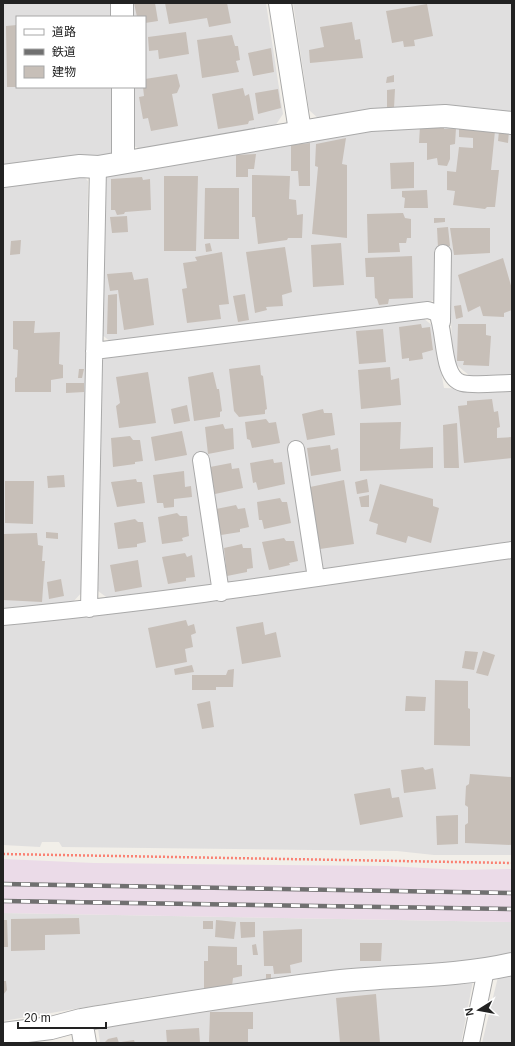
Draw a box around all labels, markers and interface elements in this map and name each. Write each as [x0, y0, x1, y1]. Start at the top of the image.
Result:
legend [16, 16, 146, 88]
text: 道路 [52, 25, 76, 39]
text: 鉄道 [52, 45, 76, 59]
text: 建物 [52, 65, 76, 79]
north arrow [459, 990, 499, 1030]
scale bar [18, 1004, 106, 1030]
text: N [463, 1007, 476, 1017]
text: 20 m [24, 1011, 51, 1025]

